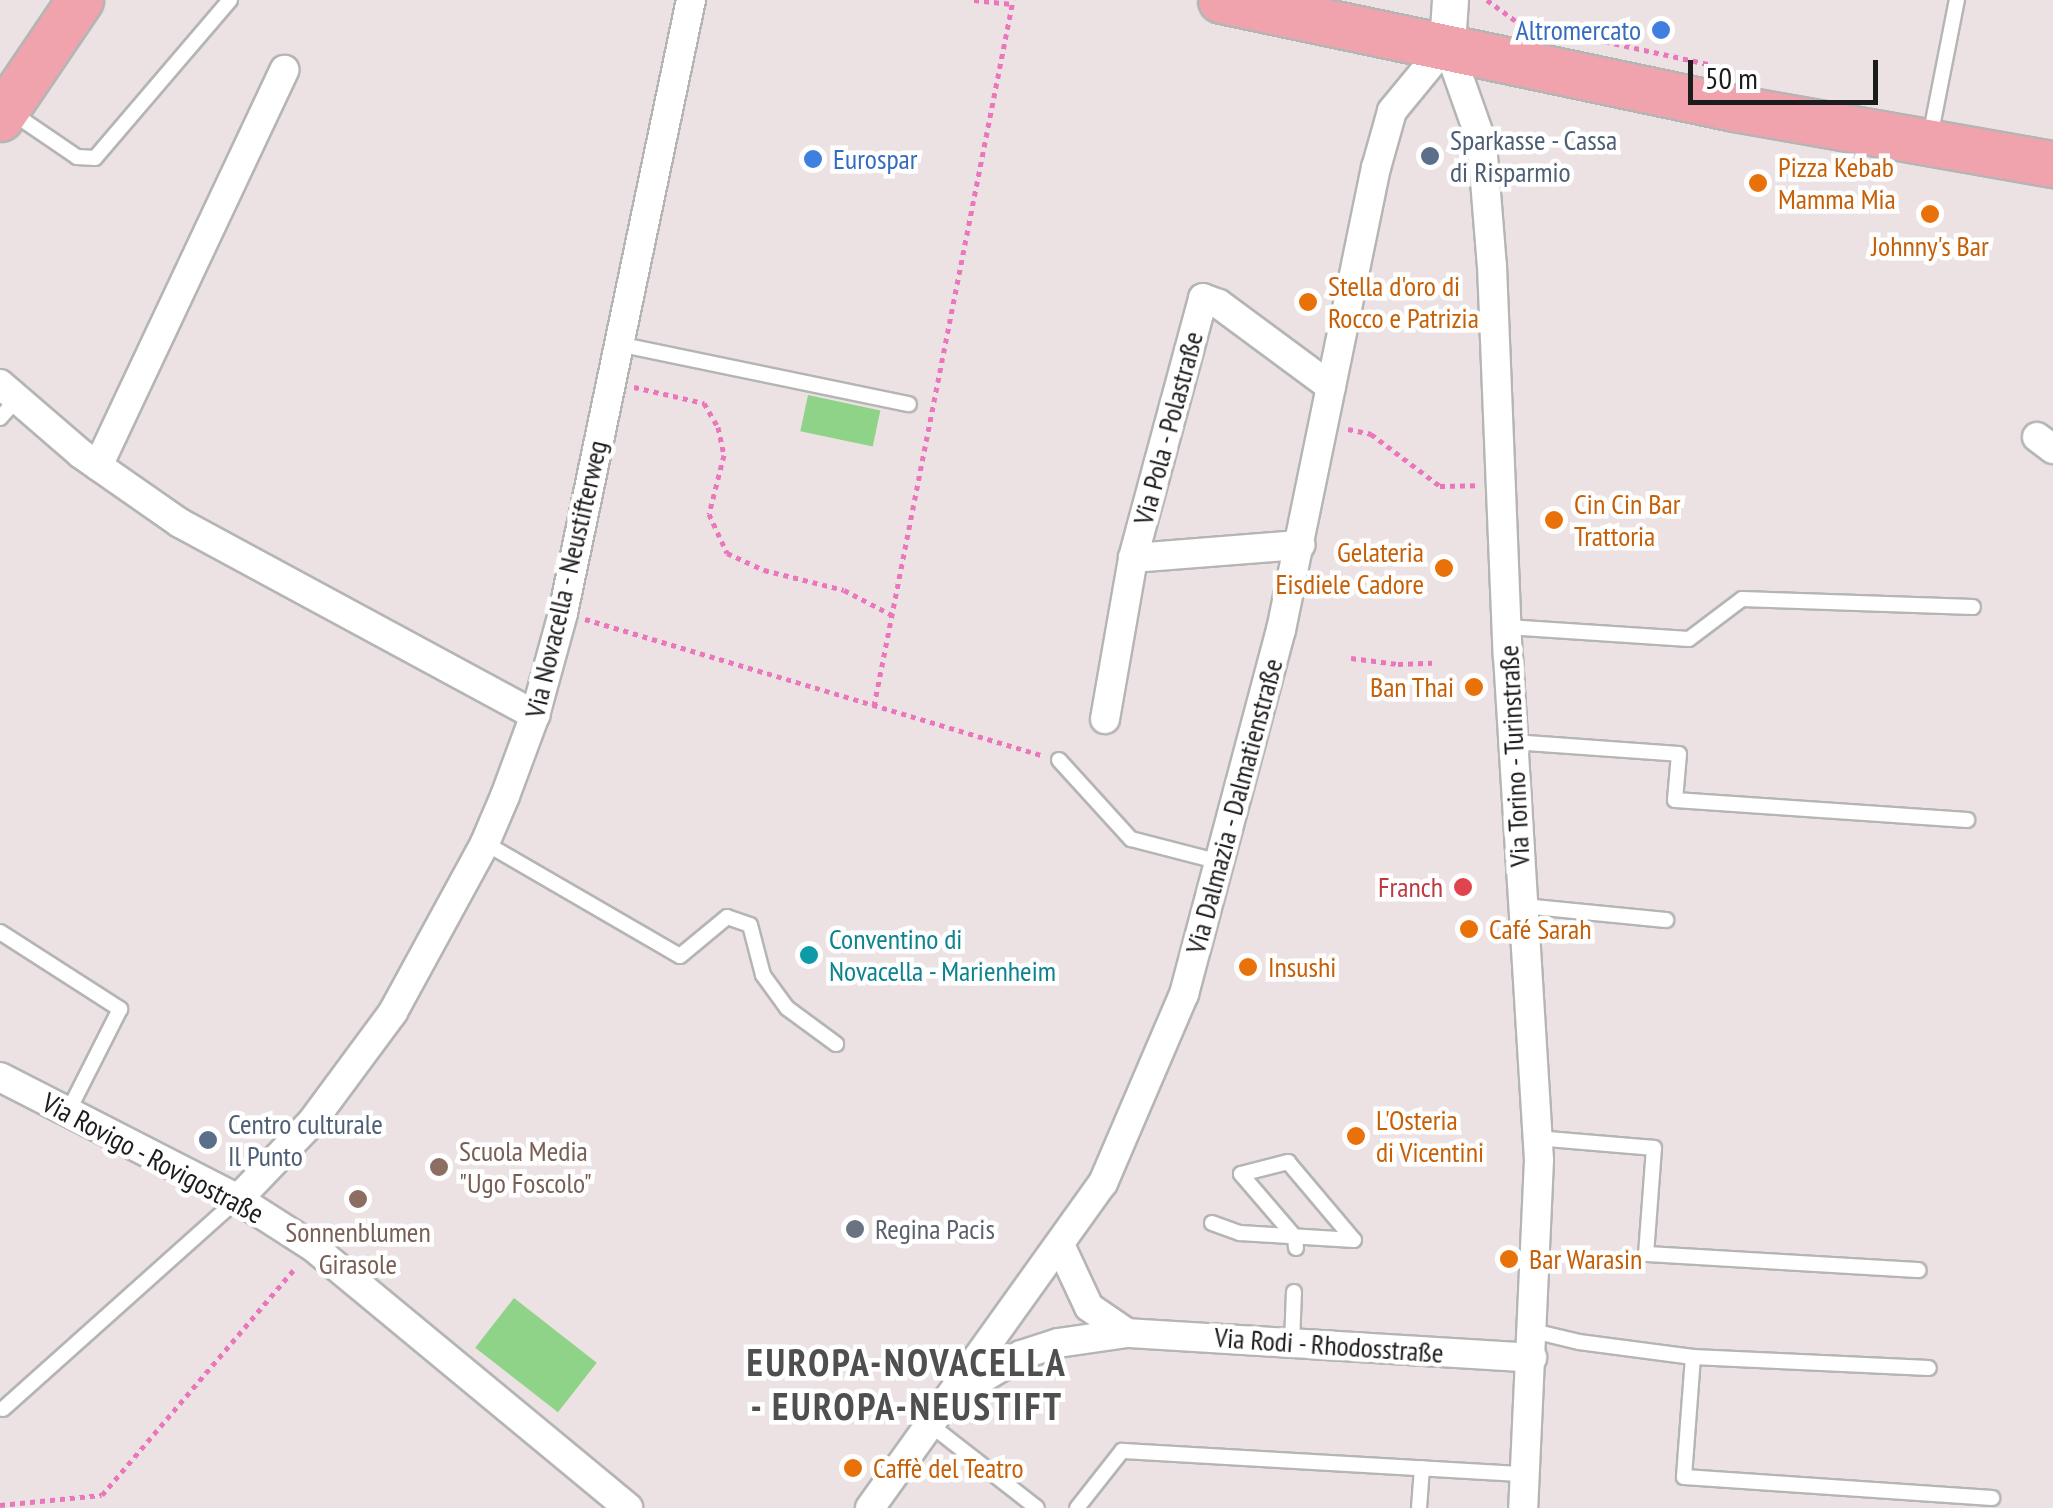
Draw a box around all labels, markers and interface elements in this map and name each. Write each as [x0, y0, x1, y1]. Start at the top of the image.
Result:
place label: Altromercato [1516, 13, 1641, 47]
marker: Altromercato [1650, 19, 1672, 41]
scale bar [1693, 40, 1883, 102]
text: 50 m [1705, 58, 1758, 97]
place label: Sparkasse - Cassa di Risparmio [1450, 123, 1619, 189]
place label: Eurospar [833, 142, 917, 176]
marker: Sparkasse - Cassa di Risparmio [1419, 145, 1441, 167]
marker: Eurospar [802, 148, 824, 170]
place label: Pizza Kebab Mamma Mia [1778, 150, 1896, 216]
marker: Pizza Kebab Mamma Mia [1747, 172, 1769, 194]
marker: Johnny's Bar [1919, 203, 1941, 225]
place label: Johnny's Bar [1871, 229, 1989, 263]
place label: Stella d'oro di Rocco e Patrizia [1328, 269, 1479, 335]
marker: Stella d'oro di Rocco e Patrizia [1297, 291, 1319, 313]
street label: Via Pola - Polastraße [1126, 327, 1210, 529]
street label: Via Novacella - Neustifterweg [517, 436, 615, 722]
place label: Cin Cin Bar Trattoria [1574, 487, 1680, 553]
marker: Cin Cin Bar Trattoria [1543, 509, 1565, 531]
place label: Gelateria Eisdiele Cadore [1276, 535, 1424, 601]
marker: Gelateria Eisdiele Cadore [1433, 557, 1455, 579]
street label: Via Torino - Turinstraße [1491, 642, 1537, 870]
street label: Via Dalmazia - Dalmatienstraße [1178, 654, 1290, 958]
place label: Ban Thai [1369, 670, 1454, 704]
marker: Ban Thai [1463, 676, 1485, 698]
place label: Franch [1378, 870, 1443, 904]
marker: Franch [1452, 876, 1474, 898]
place label: Café Sarah [1489, 912, 1592, 946]
marker: Café Sarah [1458, 918, 1480, 940]
place label: Conventino di Novacella - Marienheim [829, 922, 1058, 988]
marker: Conventino di Novacella - Marienheim [798, 944, 820, 966]
place label: Insushi [1268, 950, 1336, 984]
marker: Insushi [1237, 956, 1259, 978]
street label: Via Rovigo - Rovigostraße [36, 1085, 270, 1231]
place label: L'Osteria di Vicentini [1376, 1103, 1485, 1169]
place label: Centro culturale Il Punto [228, 1107, 383, 1173]
marker: L'Osteria di Vicentini [1345, 1125, 1367, 1147]
marker: Centro culturale Il Punto [197, 1129, 219, 1151]
place label: Scuola Media "Ugo Foscolo" [459, 1134, 592, 1200]
marker: Scuola Media "Ugo Foscolo" [428, 1156, 450, 1178]
marker: Sonnenblumen Girasole [347, 1188, 369, 1210]
place label: Regina Pacis [875, 1212, 995, 1246]
place label: Sonnenblumen Girasole [285, 1215, 431, 1281]
marker: Regina Pacis [844, 1218, 866, 1240]
place label: Bar Warasin [1529, 1242, 1643, 1276]
marker: Bar Warasin [1498, 1248, 1520, 1270]
street label: Via Rodi - Rhodosstraße [1212, 1320, 1446, 1370]
district label: EUROPA-NOVACELLA - EUROPA-NEUSTIFT [747, 1339, 1067, 1428]
place label: Caffè del Teatro [873, 1451, 1024, 1485]
marker: Caffè del Teatro [842, 1457, 864, 1479]

